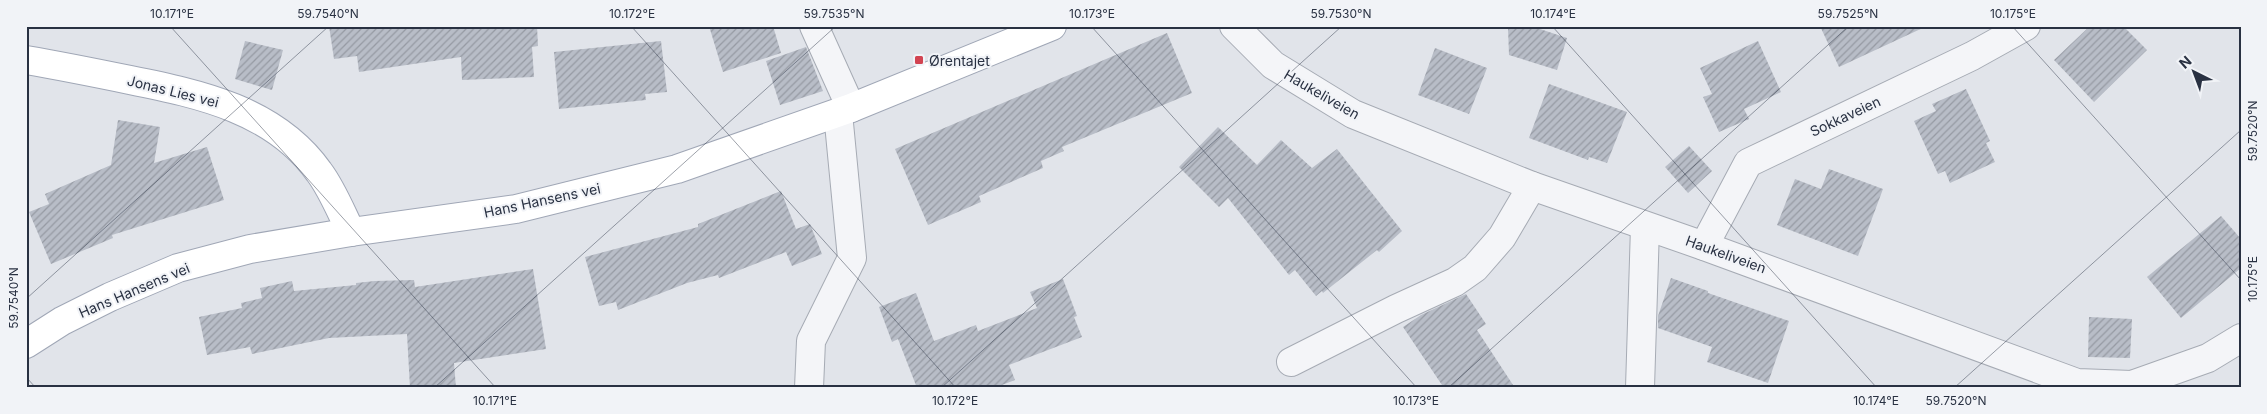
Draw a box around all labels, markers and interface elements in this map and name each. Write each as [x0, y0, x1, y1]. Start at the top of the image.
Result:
text: 10.171°E [150, 6, 194, 21]
text: 59.7540°N [297, 6, 359, 21]
text: 10.172°E [609, 6, 655, 21]
text: 59.7535°N [804, 6, 864, 21]
text: 10.173°E [1069, 6, 1115, 21]
text: 59.7530°N [1310, 6, 1372, 21]
text: 10.174°E [1530, 6, 1576, 21]
text: 59.7525°N [1818, 6, 1878, 21]
text: 10.175°E [1990, 6, 2036, 21]
north arrow [2170, 48, 2220, 98]
place label: Ørentajet [929, 52, 990, 69]
text: N [2175, 52, 2195, 72]
marker: Ørentajet [913, 54, 925, 66]
street label: Haukeliveien [1281, 66, 1363, 122]
street label: Jonas Lies vei [125, 71, 221, 111]
street label: Sokkaveien [1807, 92, 1883, 140]
text: 59.7520°N [2245, 100, 2260, 162]
street label: Hans Hansens vei [482, 179, 602, 221]
street label: Haukeliveien [1683, 232, 1769, 276]
text: 10.175°E [2245, 256, 2260, 302]
street label: Hans Hansens vei [76, 259, 192, 321]
text: 59.7540°N [6, 267, 21, 329]
text: 10.171°E [473, 393, 517, 408]
text: 10.172°E [932, 393, 978, 408]
text: 10.173°E [1393, 393, 1439, 408]
text: 10.174°E [1853, 393, 1899, 408]
text: 59.7520°N [1925, 393, 1987, 408]

